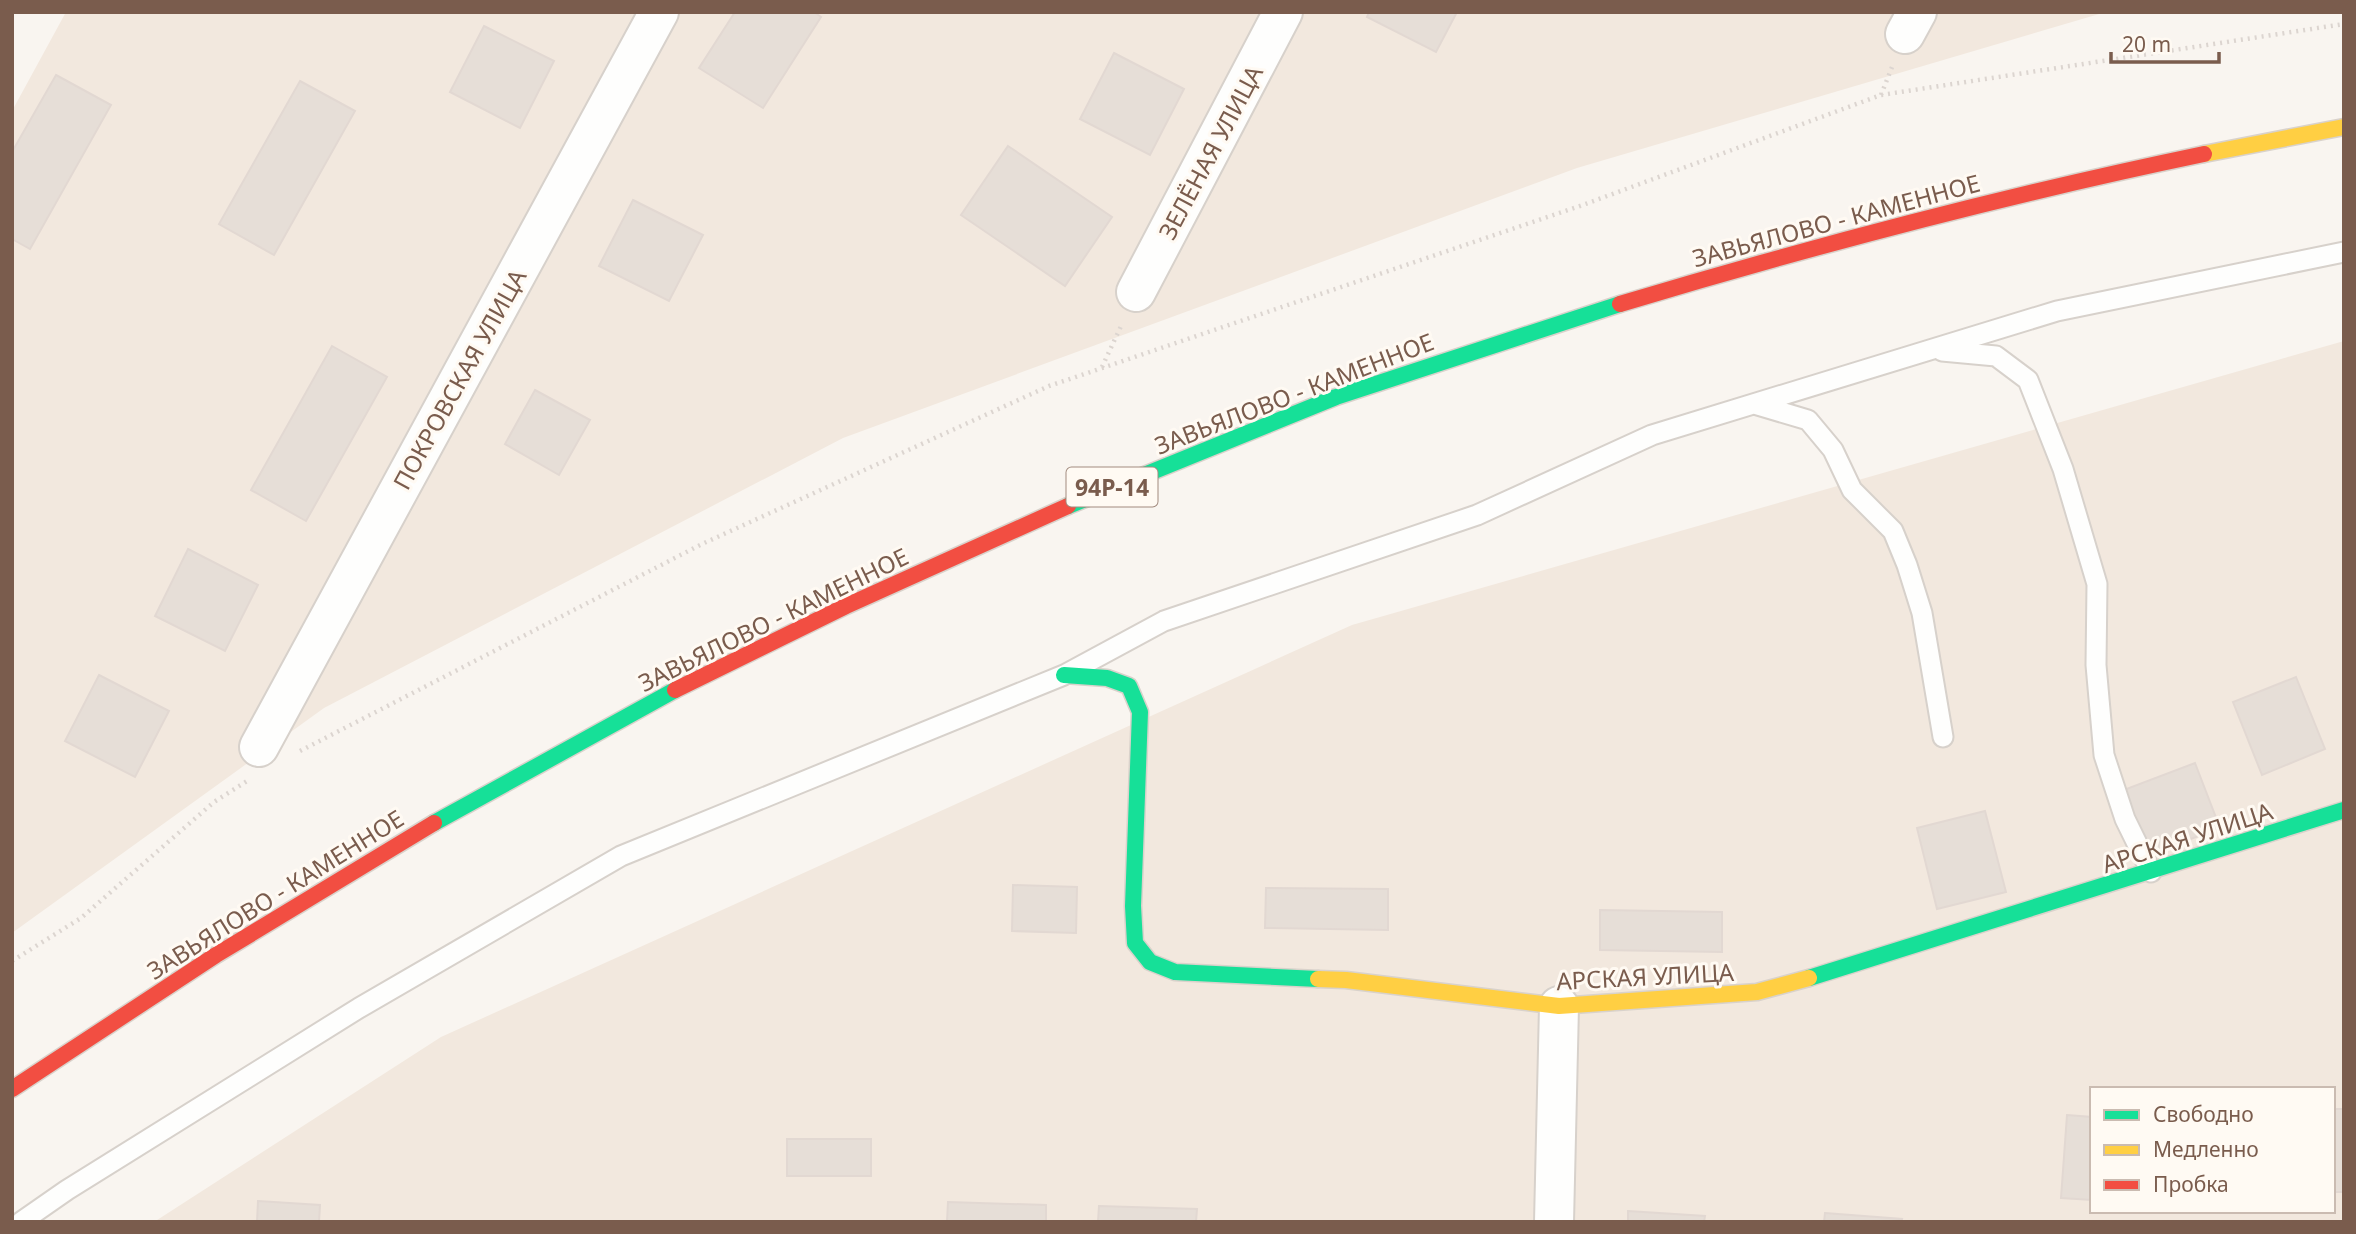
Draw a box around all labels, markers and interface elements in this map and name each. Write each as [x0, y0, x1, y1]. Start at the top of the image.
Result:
scale bar [2111, 21, 2220, 65]
text: 20 m [2122, 30, 2171, 58]
street label: ЗЕЛЁНАЯ УЛИЦА [1150, 59, 1270, 245]
street label: ЗАВЬЯЛОВО - КАМЕННОЕ [1689, 166, 1983, 274]
street label: ПОКРОВСКАЯ УЛИЦА [385, 262, 534, 495]
street label: ЗАВЬЯЛОВО - КАМЕННОЕ [1150, 324, 1438, 462]
road number: 94Р-14 [1066, 467, 1158, 506]
street label: ЗАВЬЯЛОВО - КАМЕННОЕ [633, 539, 913, 699]
street label: АРСКАЯ УЛИЦА [2097, 794, 2277, 880]
street label: ЗАВЬЯЛОВО - КАМЕННОЕ [141, 801, 409, 987]
street label: АРСКАЯ УЛИЦА [1555, 955, 1735, 997]
legend [2090, 1087, 2335, 1213]
text: Свободно [2153, 1100, 2254, 1128]
text: Медленно [2153, 1135, 2259, 1163]
text: Пробка [2153, 1170, 2229, 1198]

